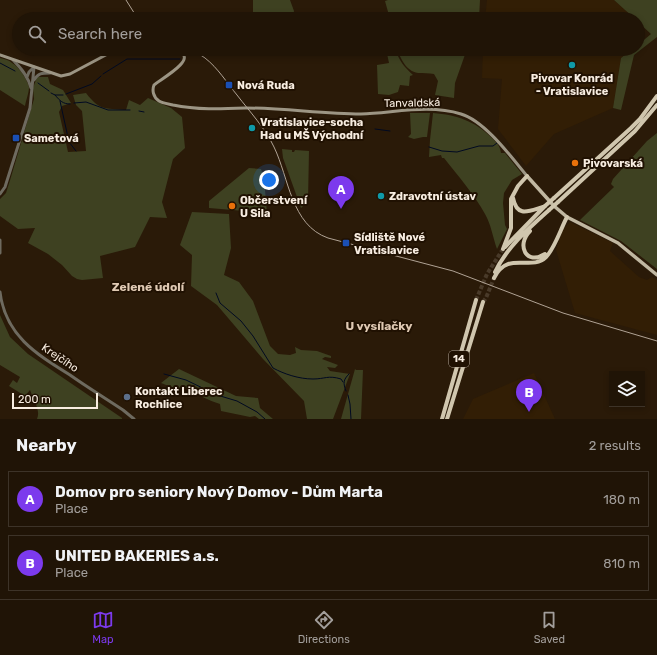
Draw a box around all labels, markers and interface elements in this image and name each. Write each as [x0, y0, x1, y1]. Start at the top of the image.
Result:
search box [12, 12, 645, 56]
icon: search [26, 23, 48, 45]
text: Search here [58, 25, 142, 43]
marker: Pivovar Konrád - Vratislavice [567, 60, 577, 70]
place label: Pivovar Konrád - Vratislavice [531, 72, 613, 98]
place label: Nová Ruda [237, 79, 295, 92]
marker: Nová Ruda [224, 80, 234, 90]
street label: Tanvaldská [384, 96, 440, 110]
place label: Vratislavice-socha Had u MŠ Východní [260, 116, 364, 142]
marker: Vratislavice-socha Had u MŠ Východní [247, 123, 257, 133]
place label: Sametová [24, 132, 79, 145]
marker: Sametová [11, 133, 21, 143]
place label: Pivovarská [583, 157, 643, 170]
marker: Pivovarská [570, 158, 580, 168]
your location [259, 170, 279, 190]
pin: A [328, 176, 354, 209]
place label: Zdravotní ústav [389, 190, 477, 203]
marker: Zdravotní ústav [376, 191, 386, 201]
place label: Občerstvení U Sila [240, 194, 308, 220]
marker: Občerstvení U Sila [227, 201, 237, 211]
place label: Sídliště Nové Vratislavice [354, 231, 425, 257]
marker: Sídliště Nové Vratislavice [341, 238, 351, 248]
district label: Zelené údolí [112, 280, 186, 294]
district label: U vysílačky [345, 319, 413, 333]
street label: Krejčího [39, 341, 81, 375]
road number: 14 [449, 351, 469, 367]
map controls [609, 371, 645, 407]
button: layers [609, 371, 645, 407]
pin: B [516, 379, 542, 412]
place label: Kontakt Liberec Rochlice [135, 385, 223, 411]
scale bar [12, 391, 98, 410]
marker: Kontakt Liberec Rochlice [122, 392, 132, 402]
text: 200 m [18, 393, 51, 406]
text: Nearby [16, 435, 77, 455]
text: 2 results [589, 438, 641, 453]
text: Domov pro seniory Nový Domov - Dům Marta [55, 483, 383, 501]
text: A [25, 492, 35, 507]
text: 180 m [603, 492, 640, 507]
text: Place [55, 501, 88, 516]
text: UNITED BAKERIES a.s. [55, 547, 219, 565]
text: B [25, 556, 35, 571]
text: 810 m [603, 556, 640, 571]
text: Place [55, 565, 88, 580]
tab: Map [92, 609, 114, 646]
tab: Directions [298, 609, 350, 646]
tab: Saved [534, 609, 565, 646]

